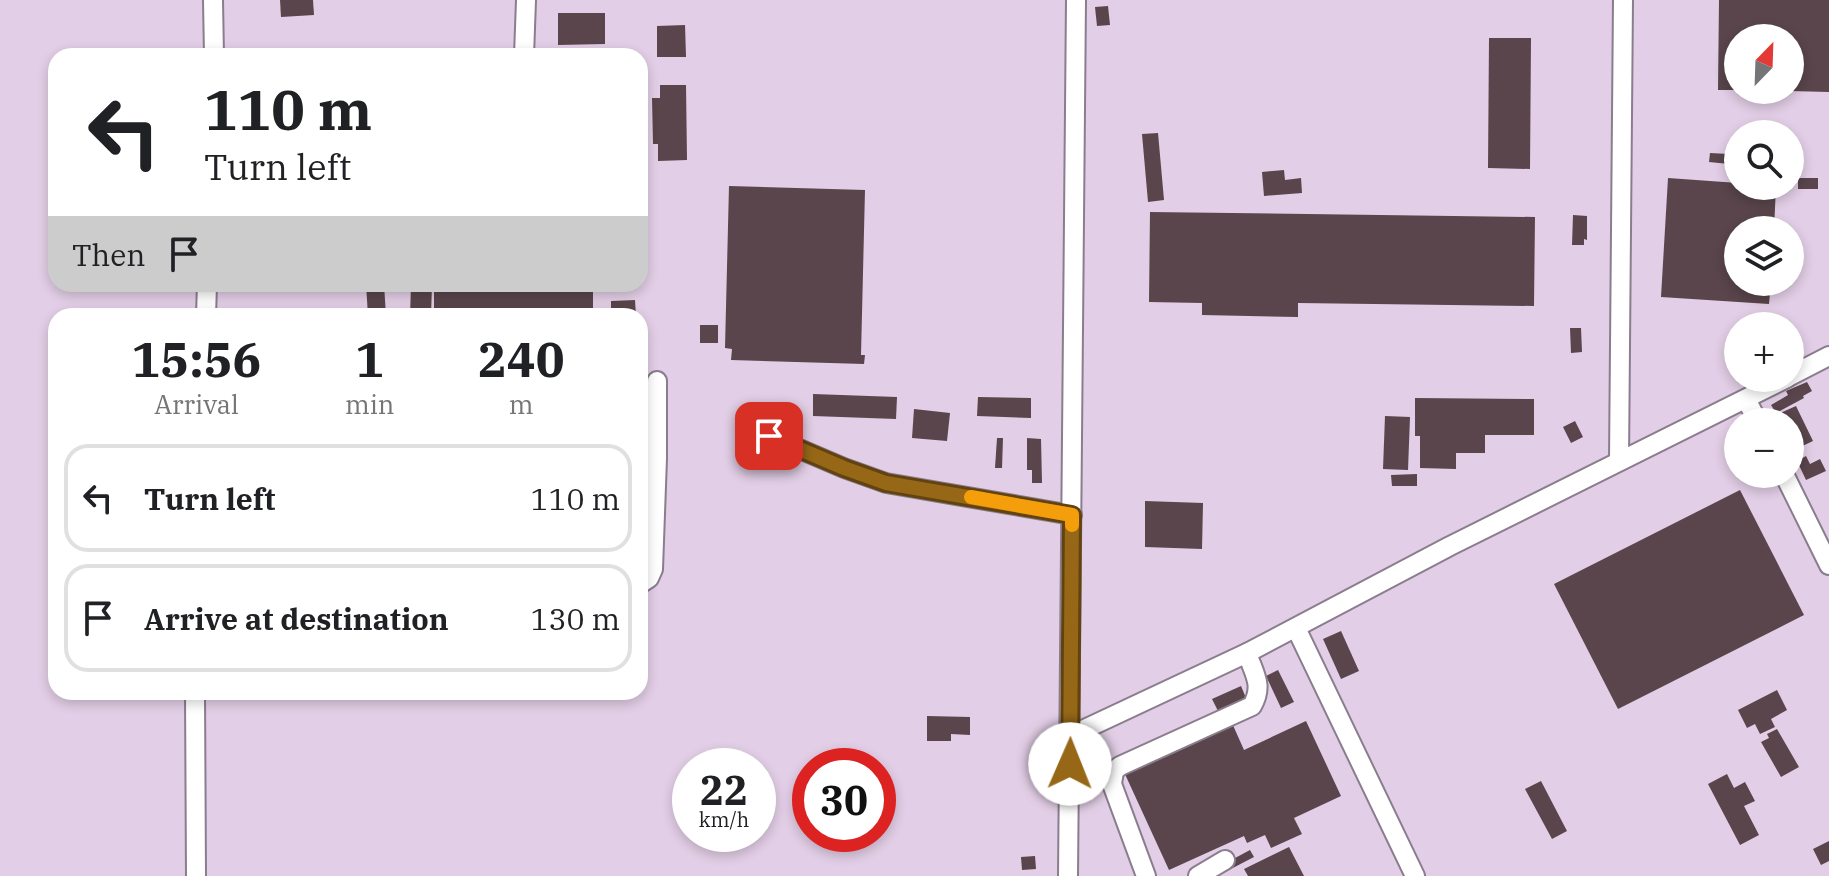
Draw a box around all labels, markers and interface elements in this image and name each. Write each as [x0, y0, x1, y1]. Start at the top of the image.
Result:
north arrow [1724, 24, 1804, 104]
map controls [1724, 24, 1804, 488]
text: 110 m [204, 73, 372, 145]
icon: left [72, 80, 176, 184]
button: search [1724, 120, 1804, 200]
text: Turn left [204, 143, 351, 190]
button: layers [1724, 216, 1804, 296]
icon: arrive [162, 232, 206, 276]
text: Then [72, 235, 146, 274]
button: + [1724, 312, 1804, 392]
text: 15:56 [132, 328, 261, 390]
text: 1 [355, 328, 384, 390]
text: 240 [478, 328, 564, 390]
text: Arrival [154, 387, 239, 421]
text: min [345, 387, 394, 421]
text: m [509, 387, 534, 421]
pin [735, 402, 803, 470]
button: − [1724, 408, 1804, 488]
icon: arrive [747, 414, 791, 458]
icon: left [76, 476, 120, 520]
text: Turn left [144, 479, 276, 518]
text: 110 m [530, 479, 620, 518]
icon: arrive [76, 596, 120, 640]
text: Arrive at destination [144, 599, 449, 638]
text: 130 m [530, 599, 620, 638]
position arrow [1028, 722, 1112, 806]
speed limit sign: 30 [792, 748, 896, 852]
text: 22 [700, 764, 748, 816]
text: km/h [699, 806, 749, 833]

